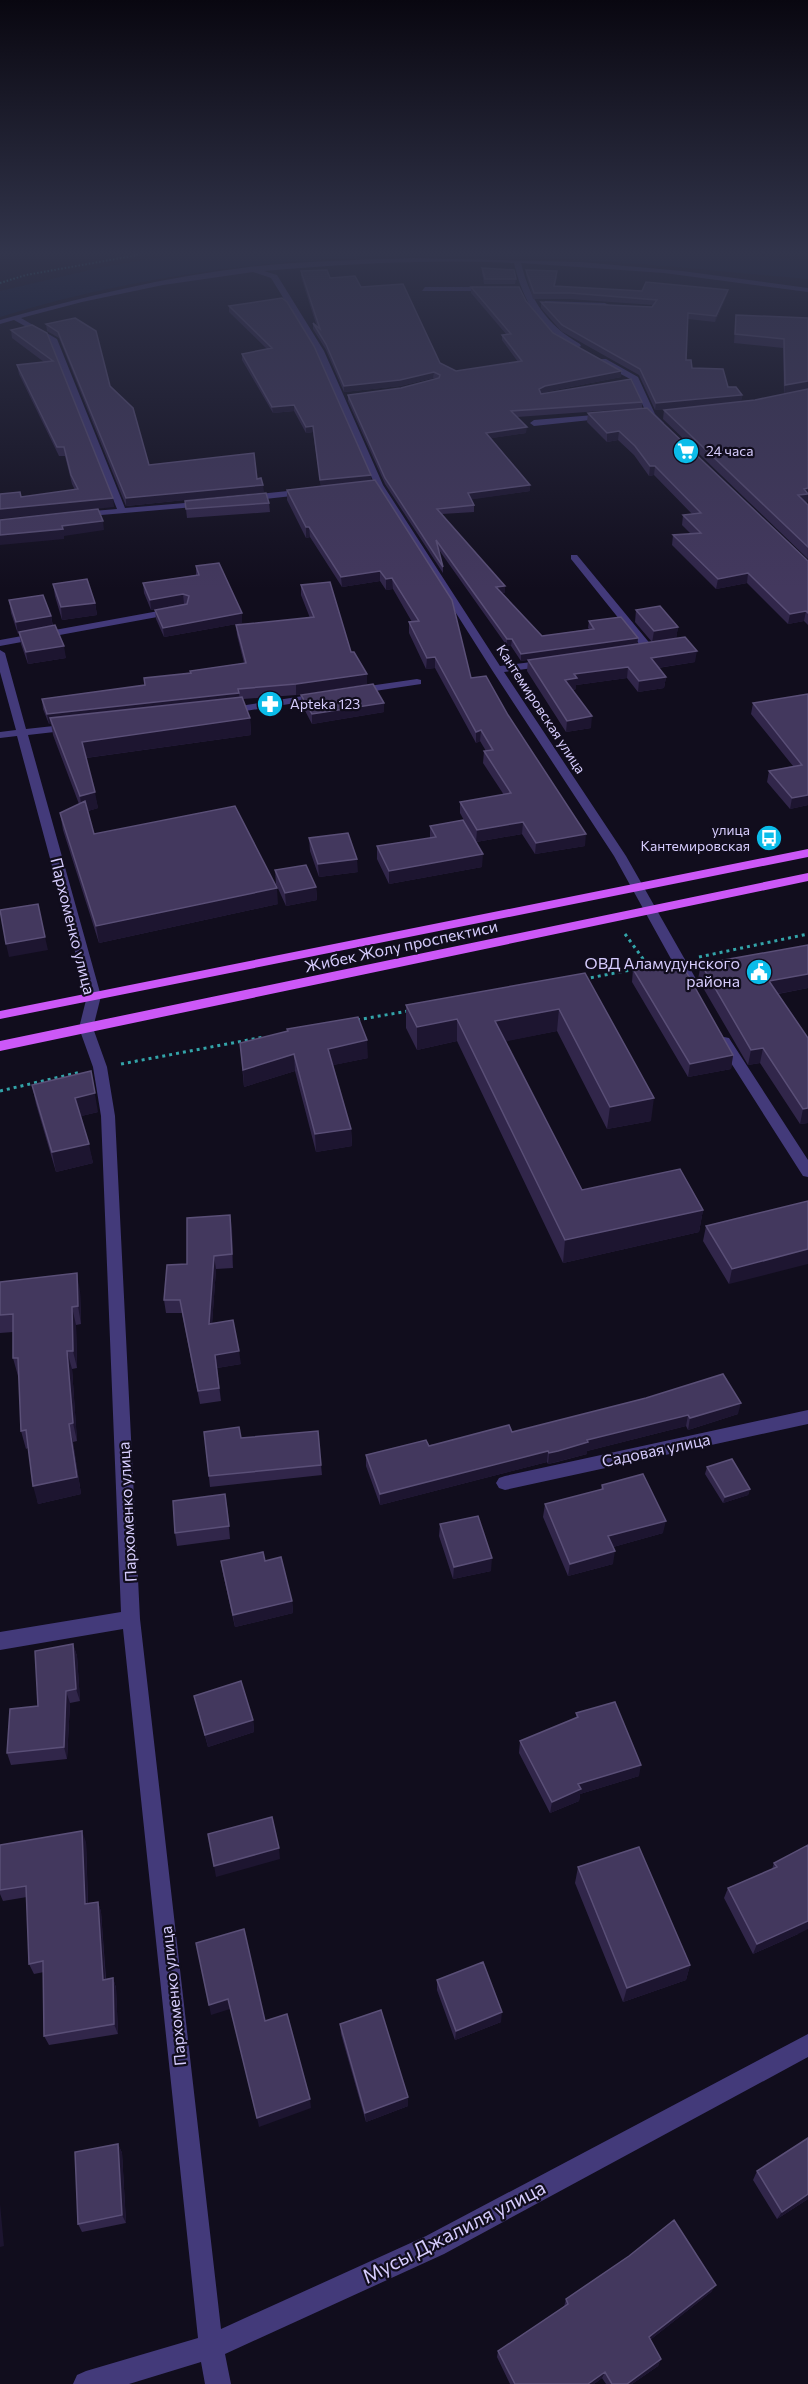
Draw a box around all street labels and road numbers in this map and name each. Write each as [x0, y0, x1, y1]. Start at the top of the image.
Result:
street label: Кантемировская улица [493, 641, 590, 776]
street label: Пархоменко улица [47, 855, 100, 996]
street label: Жибек Жолу проспектиси [302, 916, 499, 975]
street label: Садовая улица [600, 1429, 712, 1470]
street label: Пархоменко улица [113, 1441, 140, 1583]
street label: Пархоменко улица [156, 1925, 189, 2067]
street label: Мусы Джалиля улица [358, 2175, 549, 2288]

